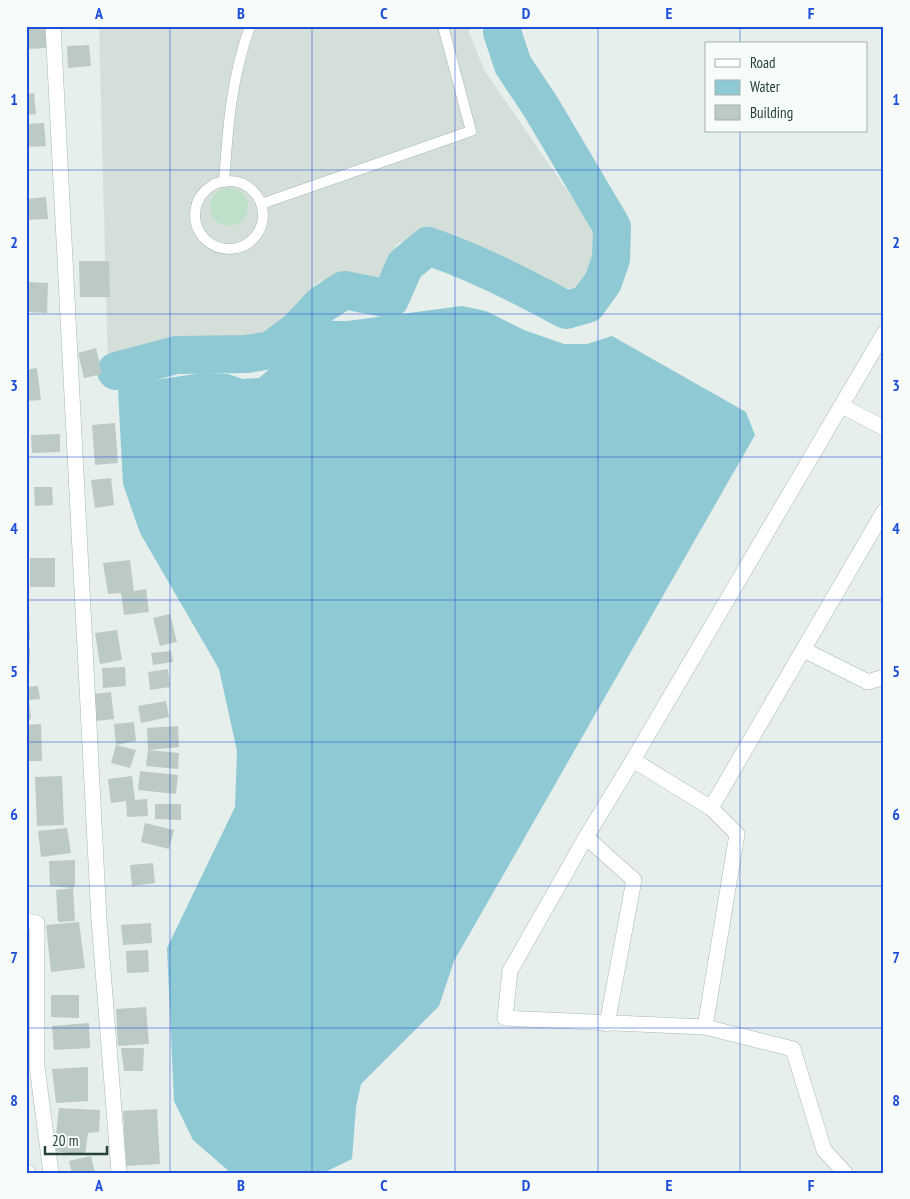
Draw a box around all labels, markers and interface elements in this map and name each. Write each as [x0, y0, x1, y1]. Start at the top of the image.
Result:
text: A [94, 3, 104, 23]
text: B [237, 3, 245, 23]
text: C [380, 3, 388, 23]
text: D [522, 3, 531, 23]
text: E [666, 3, 673, 23]
text: F [808, 3, 815, 23]
legend [705, 42, 868, 132]
text: Road [750, 53, 776, 72]
text: Water [750, 77, 781, 96]
text: 1 [10, 89, 18, 109]
text: 1 [892, 89, 900, 109]
text: Building [750, 103, 793, 122]
text: 2 [10, 232, 18, 252]
text: 2 [892, 232, 900, 252]
text: 3 [10, 375, 18, 395]
text: 3 [892, 375, 900, 395]
text: 4 [10, 518, 18, 538]
text: 4 [892, 518, 900, 538]
text: 5 [10, 661, 18, 681]
text: 5 [892, 661, 900, 681]
text: 6 [10, 804, 18, 824]
text: 6 [892, 804, 900, 824]
text: 7 [10, 947, 18, 967]
text: 7 [892, 947, 900, 967]
text: 8 [10, 1090, 18, 1110]
text: 8 [892, 1090, 900, 1110]
scale bar [45, 1124, 108, 1156]
text: 20 m [52, 1131, 78, 1150]
text: A [94, 1175, 104, 1195]
text: B [237, 1175, 245, 1195]
text: C [380, 1175, 388, 1195]
text: D [522, 1175, 531, 1195]
text: E [666, 1175, 673, 1195]
text: F [808, 1175, 815, 1195]

